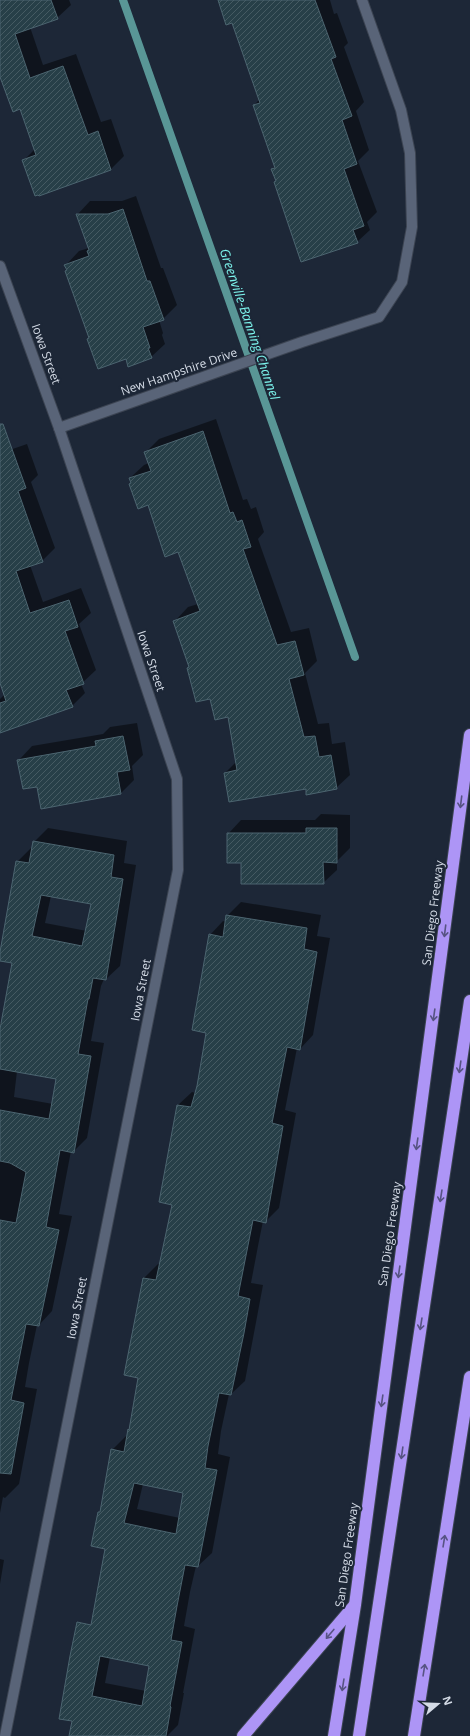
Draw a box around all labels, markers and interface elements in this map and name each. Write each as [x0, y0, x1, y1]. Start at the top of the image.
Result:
water label: Greenville-Banning Channel [216, 246, 285, 403]
street label: Iowa Street [28, 321, 65, 386]
street label: New Hampshire Drive [118, 343, 240, 399]
street label: Iowa Street [133, 628, 170, 693]
one-way arrow [458, 795, 465, 808]
street label: San Diego Freeway [418, 859, 447, 966]
one-way arrow [441, 924, 449, 937]
street label: Iowa Street [126, 957, 155, 1023]
one-way arrow [430, 1008, 438, 1021]
one-way arrow [456, 1060, 464, 1073]
one-way arrow [413, 1137, 420, 1150]
street label: San Diego Freeway [374, 1179, 405, 1287]
one-way arrow [437, 1189, 445, 1202]
one-way arrow [395, 1266, 403, 1279]
street label: Iowa Street [62, 1275, 91, 1341]
one-way arrow [417, 1317, 425, 1330]
one-way arrow [378, 1394, 386, 1407]
one-way arrow [398, 1446, 406, 1459]
street label: San Diego Freeway [331, 1500, 362, 1608]
one-way arrow [440, 1535, 448, 1548]
one-way arrow [325, 1629, 334, 1640]
one-way arrow [421, 1664, 429, 1677]
one-way arrow [339, 1678, 347, 1691]
north arrow [418, 1684, 458, 1724]
text: N [439, 1694, 456, 1707]

